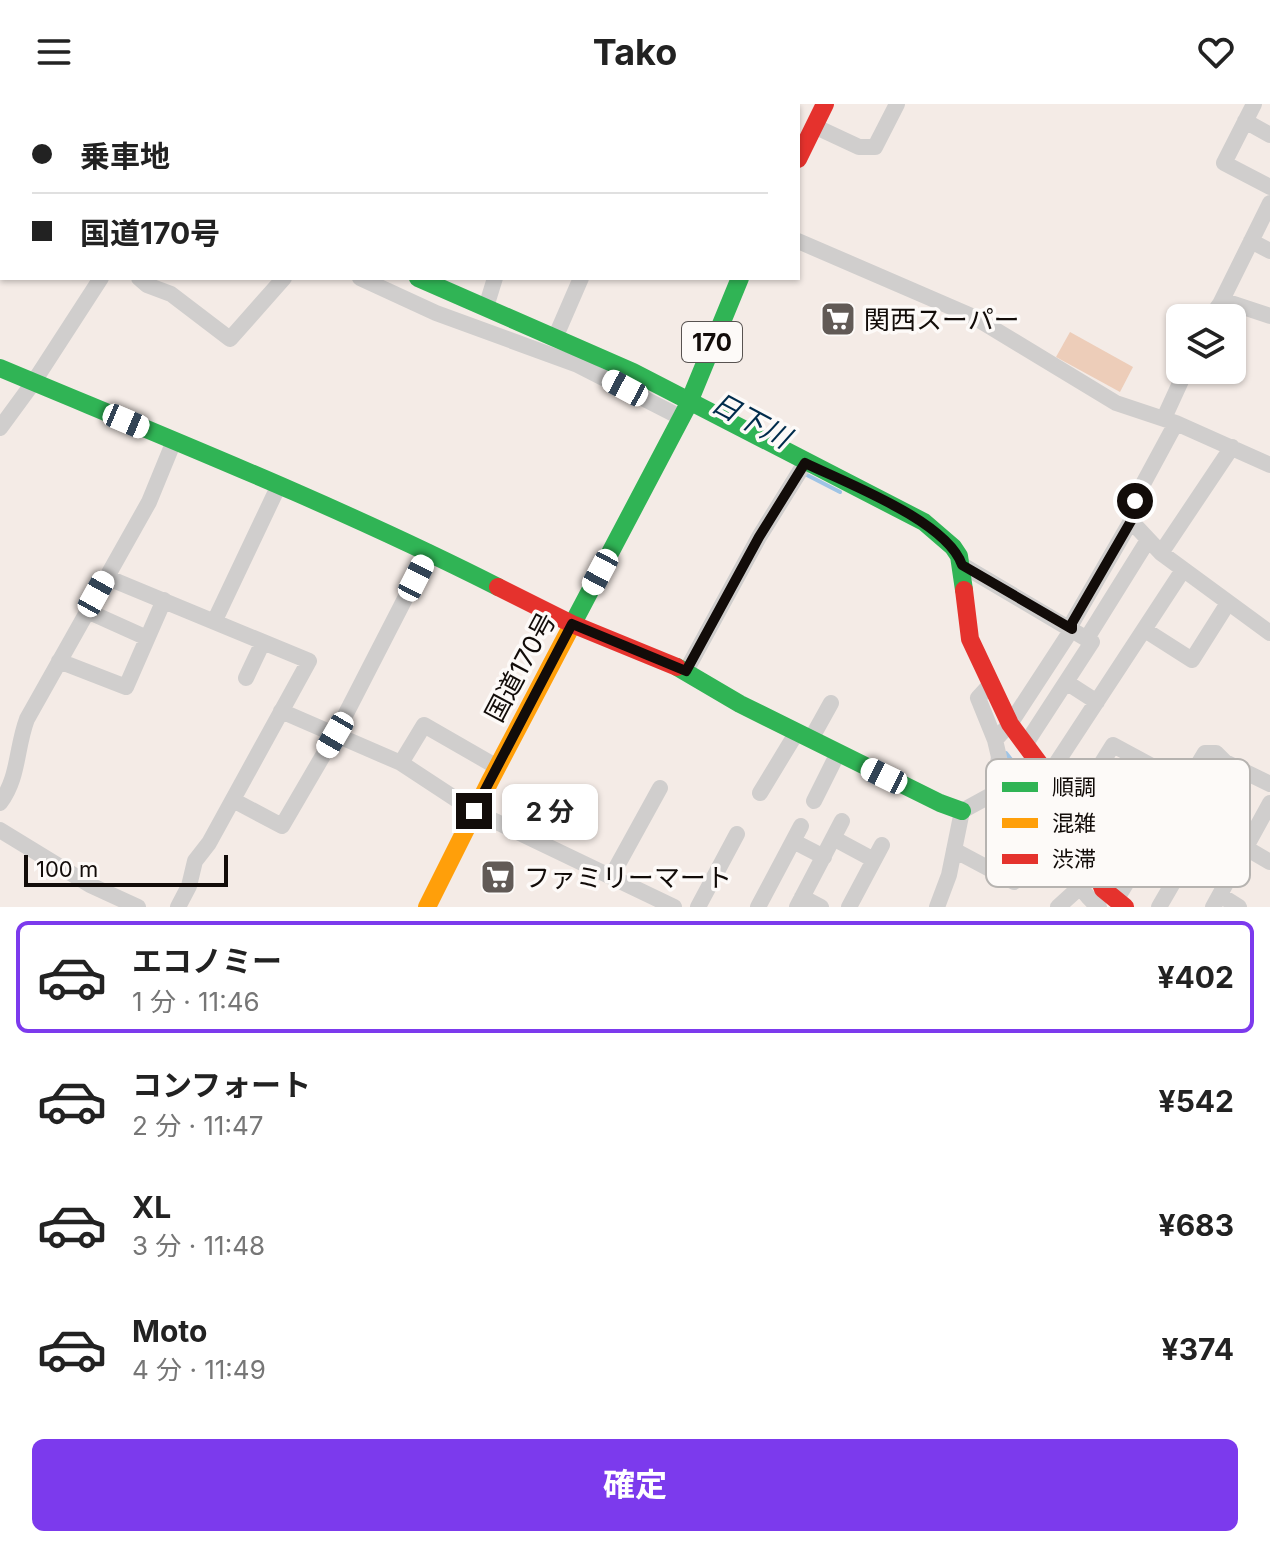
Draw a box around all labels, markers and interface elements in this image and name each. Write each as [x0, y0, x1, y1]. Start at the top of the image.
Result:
icon: menu [32, 30, 76, 74]
text: Tako [593, 30, 677, 74]
icon: heart [1194, 30, 1238, 74]
text: 乗車地 [80, 138, 170, 174]
text: 国道170号 [80, 215, 220, 251]
supermarket icon: 関西スーパー [819, 300, 857, 338]
place label: 関西スーパー [864, 304, 1020, 335]
map controls [1166, 304, 1246, 384]
button: layers [1166, 304, 1246, 384]
road number: 170 [682, 322, 742, 362]
car [598, 366, 652, 410]
water label: 日下川 [706, 385, 799, 456]
car [99, 401, 153, 441]
route start [1117, 483, 1153, 519]
car [578, 545, 622, 599]
car [394, 551, 438, 605]
car [74, 567, 118, 621]
street label: 国道170号 [478, 607, 562, 727]
car [313, 708, 357, 762]
car [857, 755, 911, 797]
legend [986, 759, 1250, 887]
text: 順調 [1052, 774, 1096, 800]
callout: 2 分 [502, 783, 598, 839]
route end [456, 793, 492, 829]
text: 2 分 [526, 796, 574, 827]
text: 混雑 [1052, 810, 1096, 836]
text: 渋滞 [1052, 846, 1096, 872]
scale bar [24, 851, 228, 887]
text: 100 m [36, 856, 98, 882]
supermarket icon: ファミリーマート [479, 858, 517, 896]
place label: ファミリーマート [524, 862, 732, 893]
icon: car [36, 941, 108, 1013]
text: エコノミー [132, 943, 282, 979]
text: ¥402 [1157, 959, 1234, 995]
text: 1 分 · 11:46 [132, 986, 260, 1017]
icon: car [36, 1065, 108, 1137]
text: コンフォート [132, 1067, 311, 1103]
text: ¥542 [1159, 1083, 1234, 1119]
text: 2 分 · 11:47 [132, 1110, 263, 1141]
icon: car [36, 1189, 108, 1261]
text: XL [132, 1189, 171, 1225]
text: ¥683 [1159, 1207, 1234, 1243]
text: 3 分 · 11:48 [132, 1230, 265, 1261]
icon: car [36, 1313, 108, 1385]
text: Moto [132, 1313, 207, 1349]
text: ¥374 [1162, 1331, 1234, 1367]
text: 4 分 · 11:49 [132, 1354, 266, 1385]
button: 確定 [32, 1439, 1238, 1531]

